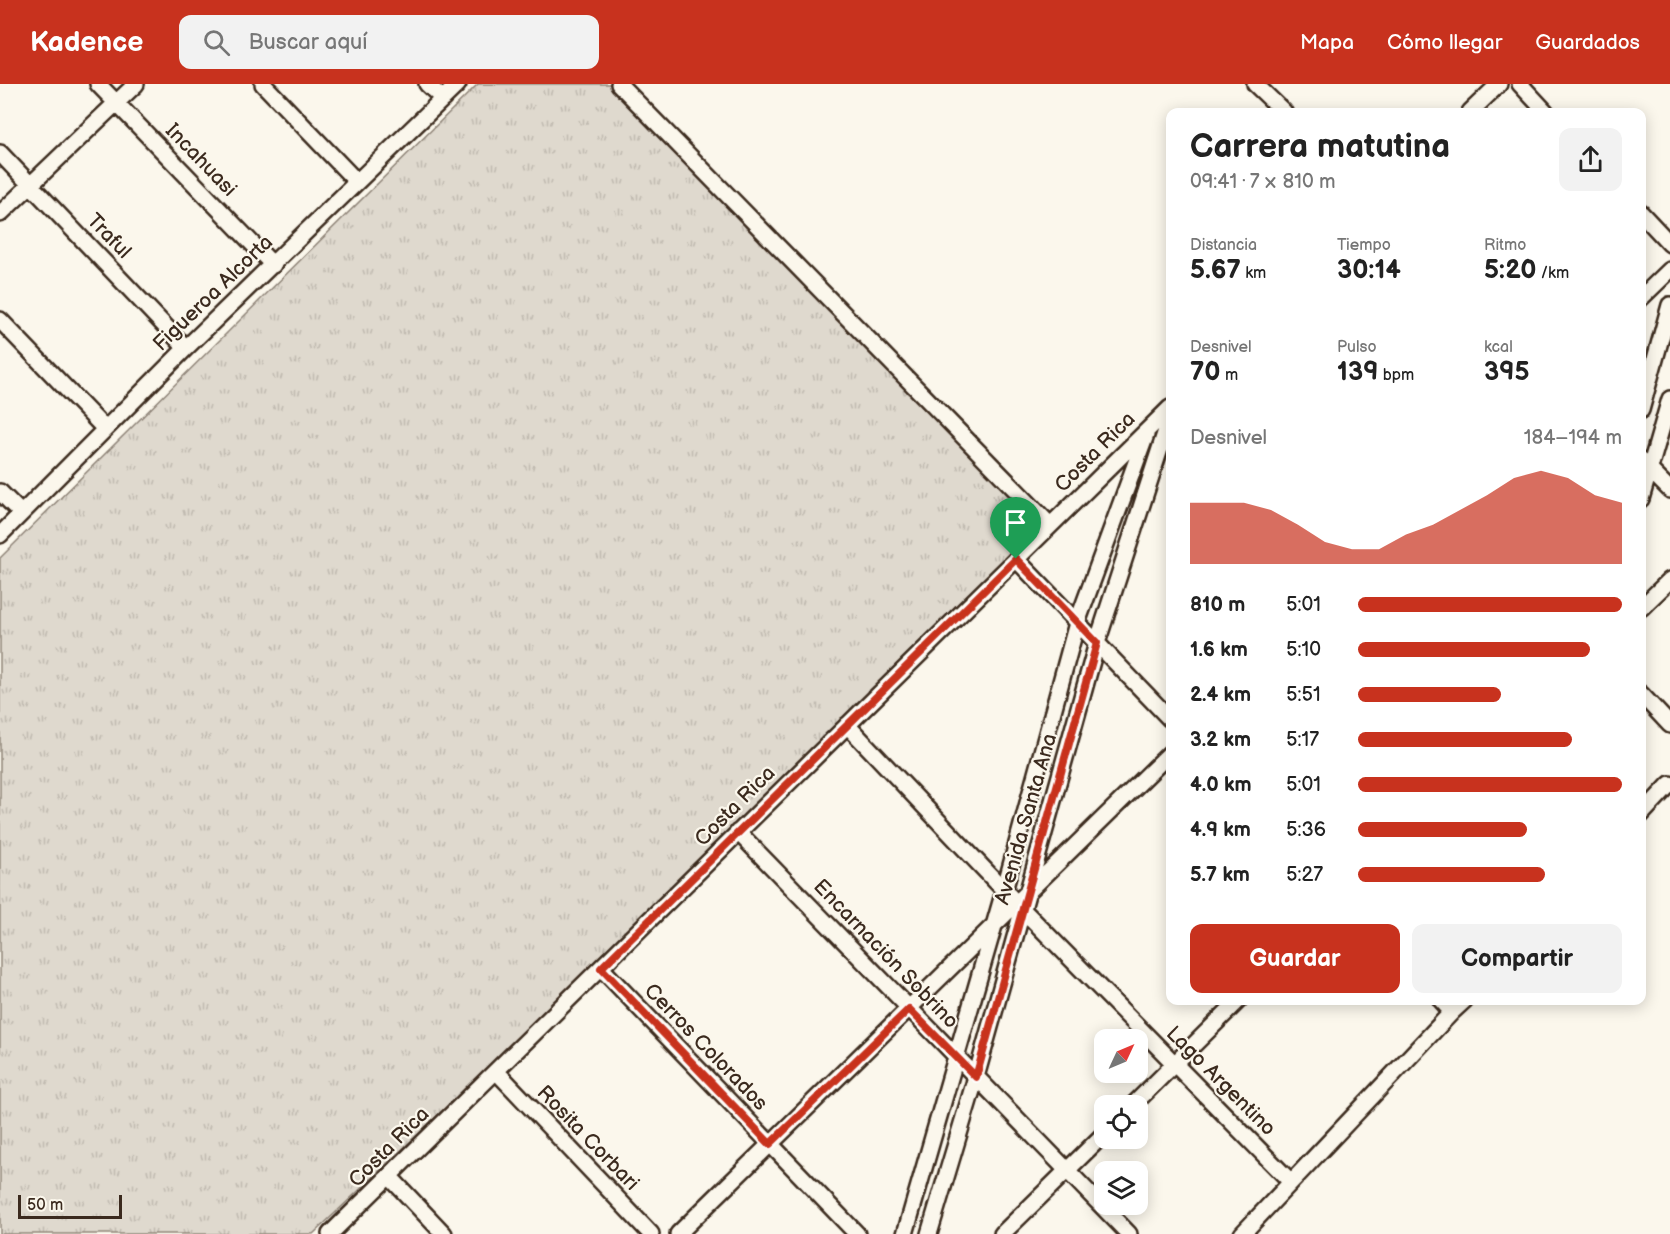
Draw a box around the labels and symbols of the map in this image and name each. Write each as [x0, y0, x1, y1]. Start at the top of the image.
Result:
street label: Incahuasi [160, 118, 242, 202]
street label: Traful [82, 208, 136, 264]
street label: Figueroa Alcorta [148, 230, 278, 356]
street label: Costa Rica [1050, 407, 1140, 497]
pin [990, 497, 1041, 559]
street label: Avenida Santa Ana [990, 731, 1062, 907]
street label: Costa Rica [690, 761, 780, 851]
street label: Encarnación Sobrino [808, 874, 964, 1034]
street label: Cerros Colorados [639, 978, 773, 1116]
street label: Lago Argentino [1161, 1021, 1281, 1141]
north arrow [1094, 1029, 1148, 1083]
street label: Rosita Corbari [532, 1080, 644, 1196]
street label: Costa Rica [344, 1102, 434, 1192]
scale bar [18, 1192, 122, 1220]

